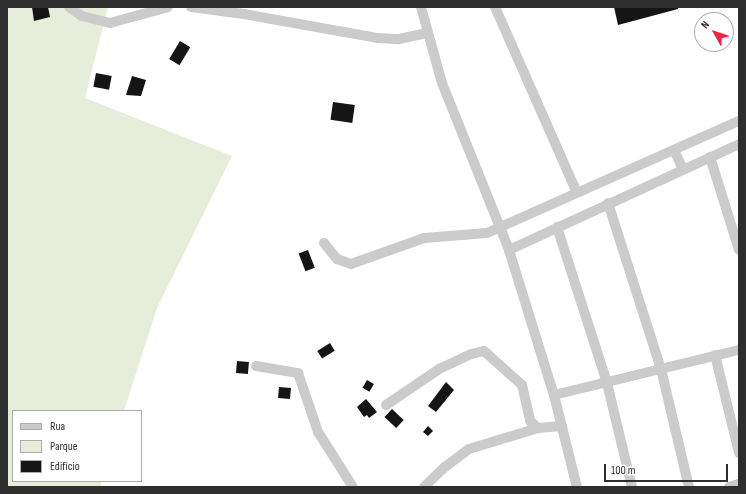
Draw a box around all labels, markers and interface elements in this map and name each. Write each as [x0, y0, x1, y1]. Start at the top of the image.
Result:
north arrow [694, 12, 734, 52]
text: N [698, 18, 712, 31]
legend [12, 410, 142, 482]
text: Rua [50, 419, 65, 434]
text: Parque [50, 439, 78, 454]
scale bar [606, 456, 730, 482]
text: Edifício [50, 459, 80, 474]
text: 100 m [611, 463, 636, 478]

